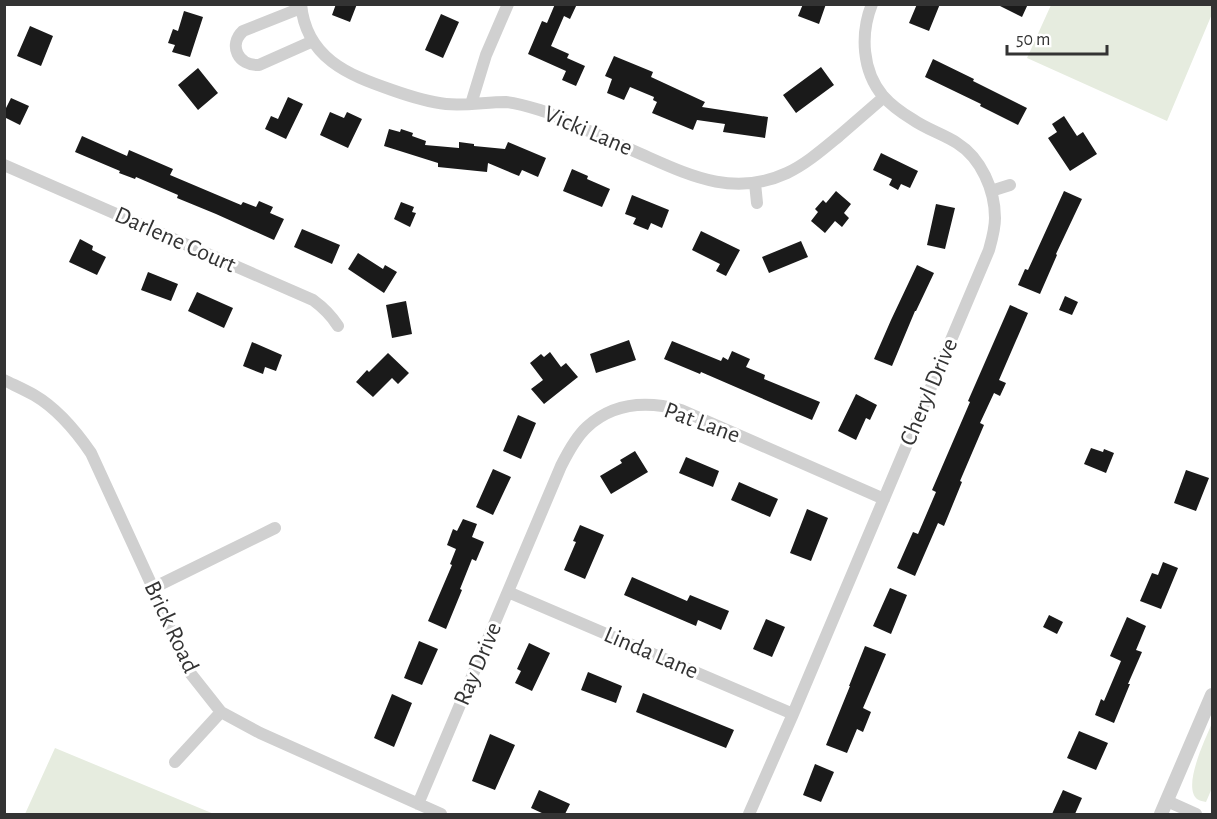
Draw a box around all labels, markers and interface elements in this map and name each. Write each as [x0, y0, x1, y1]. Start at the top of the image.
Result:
scale bar [1007, 18, 1108, 56]
text: 50 m [1016, 31, 1050, 49]
street label: Vicki Lane [540, 102, 636, 160]
street label: Darlene Court [111, 203, 239, 277]
street label: Cheryl Drive [896, 335, 962, 449]
street label: Pat Lane [661, 398, 743, 448]
street label: Brick Road [139, 577, 203, 677]
street label: Ray Drive [450, 619, 506, 709]
street label: Linda Lane [600, 622, 702, 684]

